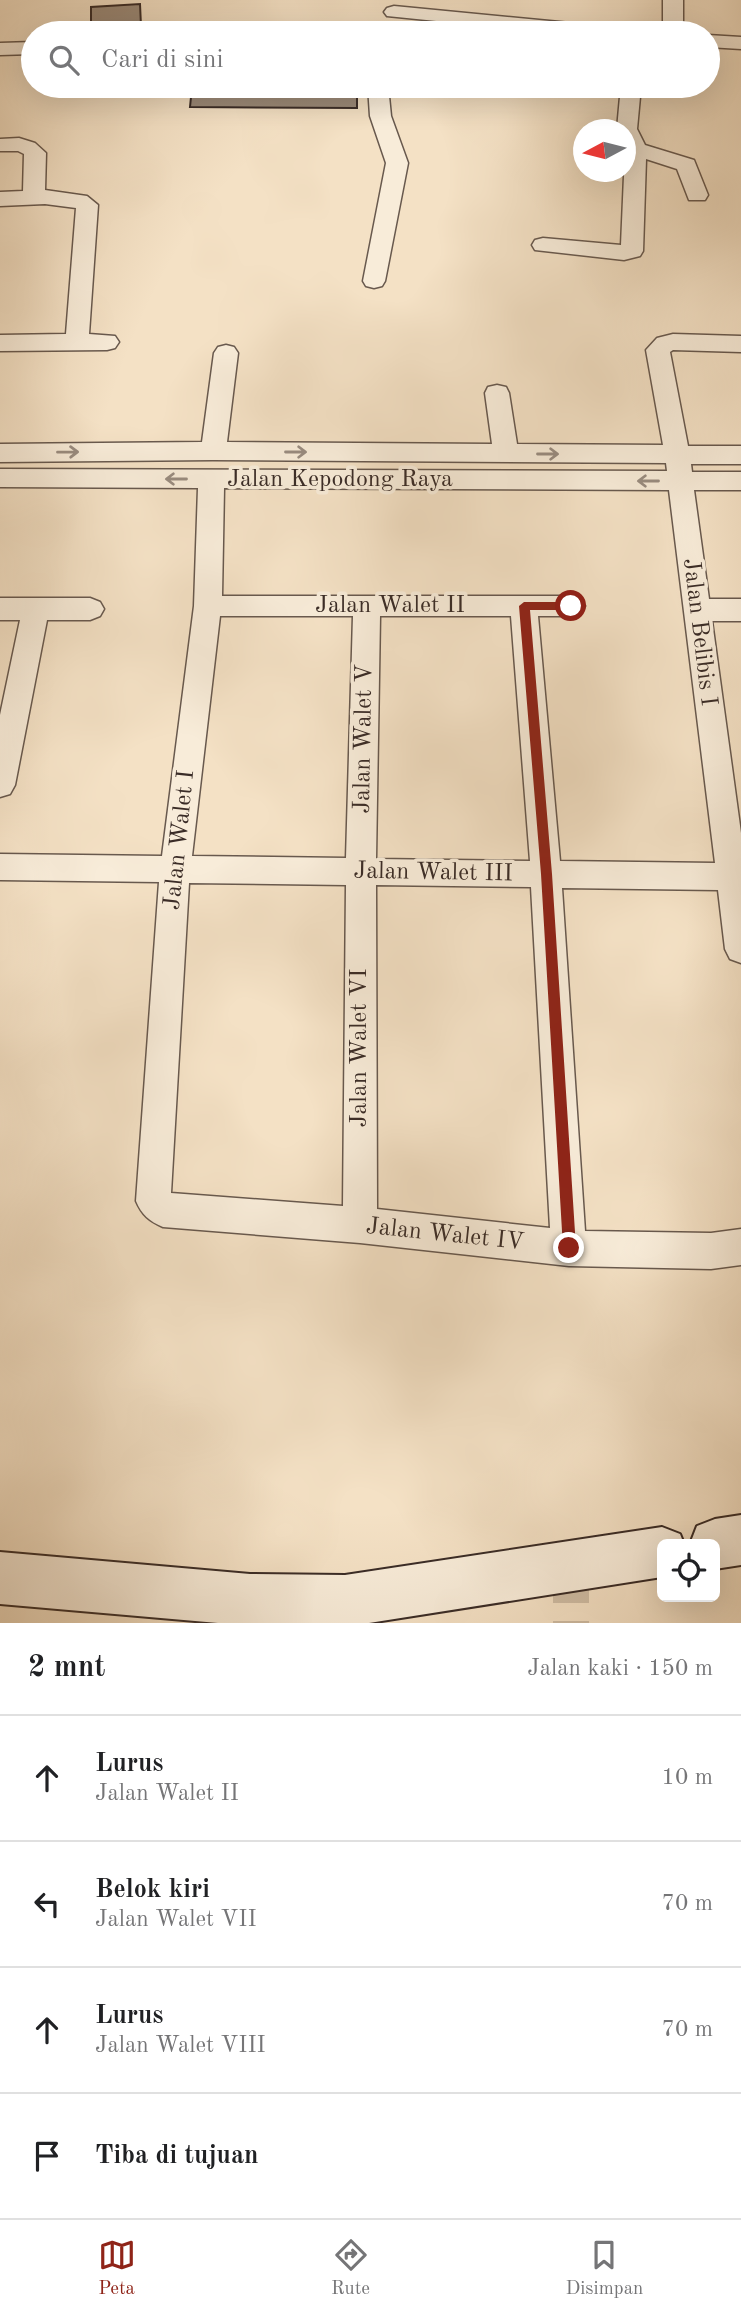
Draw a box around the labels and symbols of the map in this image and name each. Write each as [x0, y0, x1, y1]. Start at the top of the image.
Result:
north arrow [573, 119, 636, 182]
one-way arrow [284, 445, 307, 459]
one-way arrow [56, 446, 79, 459]
one-way arrow [536, 447, 559, 461]
street label: Jalan Kepodong Raya [227, 468, 453, 492]
one-way arrow [165, 472, 188, 486]
one-way arrow [637, 474, 660, 488]
street label: Jalan Belibis I [678, 557, 720, 707]
route start [555, 590, 586, 621]
street label: Jalan Walet II [315, 594, 465, 618]
street label: Jalan Walet V [351, 664, 377, 814]
street label: Jalan Walet I [161, 769, 199, 911]
street label: Jalan Walet III [353, 860, 513, 886]
street label: Jalan Walet VI [348, 968, 372, 1128]
street label: Jalan Walet IV [365, 1215, 525, 1255]
route end [553, 1232, 584, 1263]

